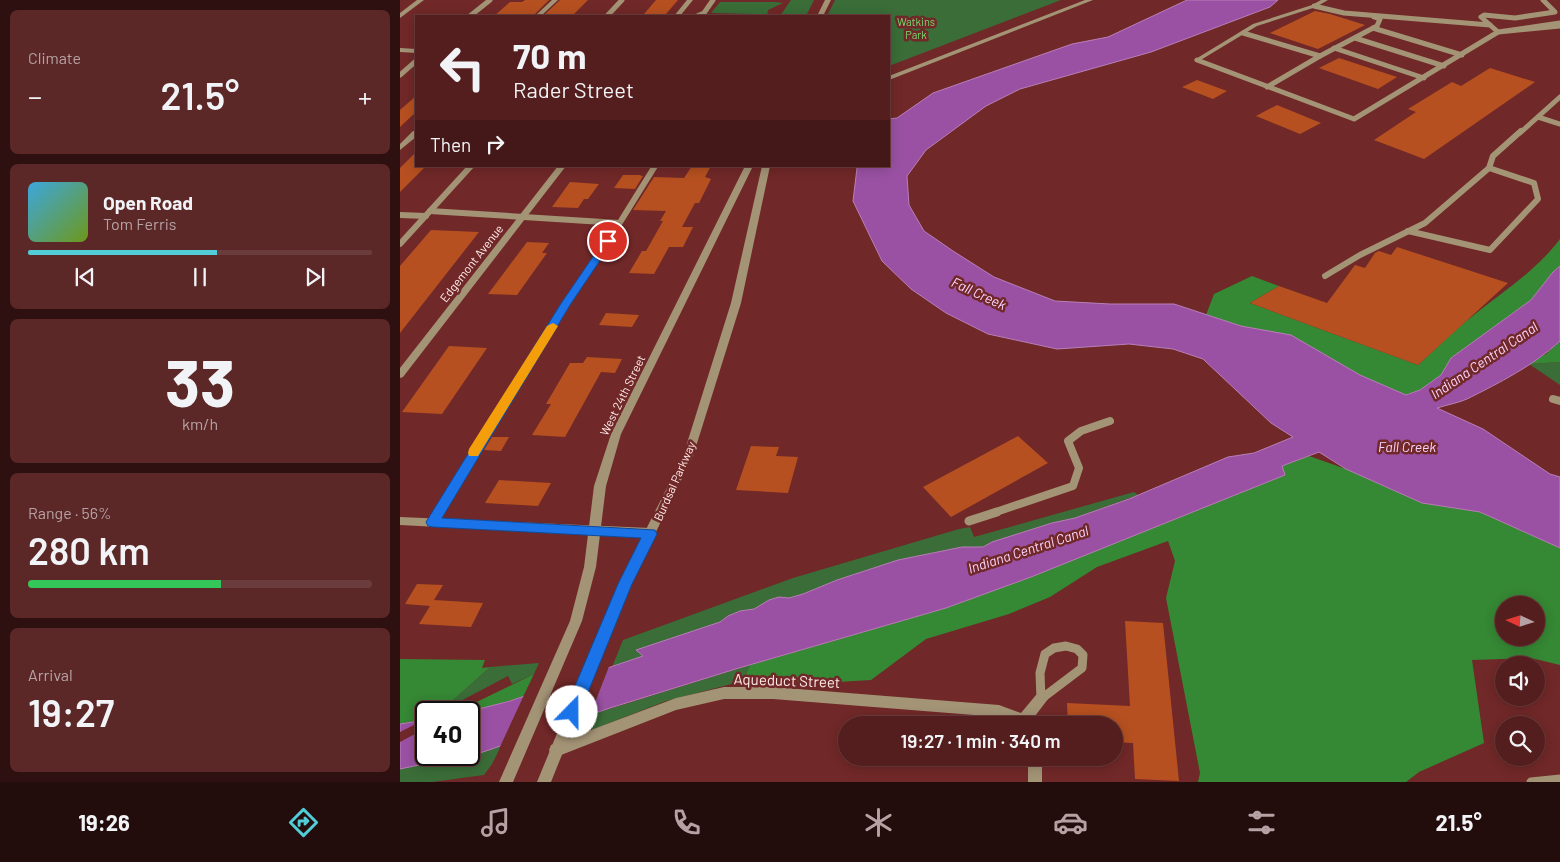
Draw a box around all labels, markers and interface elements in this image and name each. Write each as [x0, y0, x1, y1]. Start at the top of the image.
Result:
park label: Watkins Park [897, 15, 935, 41]
text: 70 m [513, 34, 587, 76]
icon: left [430, 35, 495, 100]
text: Climate [28, 48, 81, 67]
text: 21.5° [161, 72, 239, 118]
text: Rader Street [513, 76, 634, 102]
text: − [28, 79, 42, 113]
text: + [358, 79, 372, 113]
icon: right [481, 130, 509, 158]
text: Then [430, 133, 471, 156]
text: Open Road [103, 191, 193, 214]
text: Tom Ferris [103, 214, 177, 233]
pin [587, 220, 629, 262]
street label: Edgemont Avenue [436, 221, 506, 305]
icon: arrive [594, 227, 622, 255]
icon: previous [71, 263, 99, 291]
icon: pause [186, 263, 214, 291]
icon: next [301, 263, 329, 291]
water label: Fall Creek [949, 273, 1009, 313]
water label: Indiana Central Canal [1427, 318, 1541, 402]
text: 33 [165, 342, 235, 420]
street label: West 24th Street [596, 352, 648, 438]
text: km/h [182, 414, 218, 433]
water label: Fall Creek [1378, 438, 1436, 455]
street label: Burdsal Parkway [650, 439, 698, 523]
text: Range · 56% [28, 503, 111, 522]
water label: Indiana Central Canal [966, 522, 1090, 576]
text: 280 km [28, 527, 150, 573]
north arrow [1495, 596, 1545, 646]
map controls [1495, 596, 1545, 766]
button: sound [1495, 656, 1545, 706]
text: Arrival [28, 665, 73, 684]
street label: Aqueduct Street [733, 669, 841, 691]
position arrow [545, 685, 597, 737]
text: 19:27 [28, 689, 114, 735]
speed limit sign: 40 [415, 701, 480, 766]
button: search [1495, 716, 1545, 766]
text: 19:27 · 1 min · 340 m [901, 729, 1060, 752]
icon: directions [286, 805, 321, 840]
icon: music [478, 805, 513, 840]
icon: phone [669, 805, 704, 840]
icon: climate [861, 805, 896, 840]
icon: car [1053, 805, 1088, 840]
icon: filters [1244, 805, 1279, 840]
text: 19:26 [78, 809, 130, 835]
text: 21.5° [1436, 809, 1482, 835]

